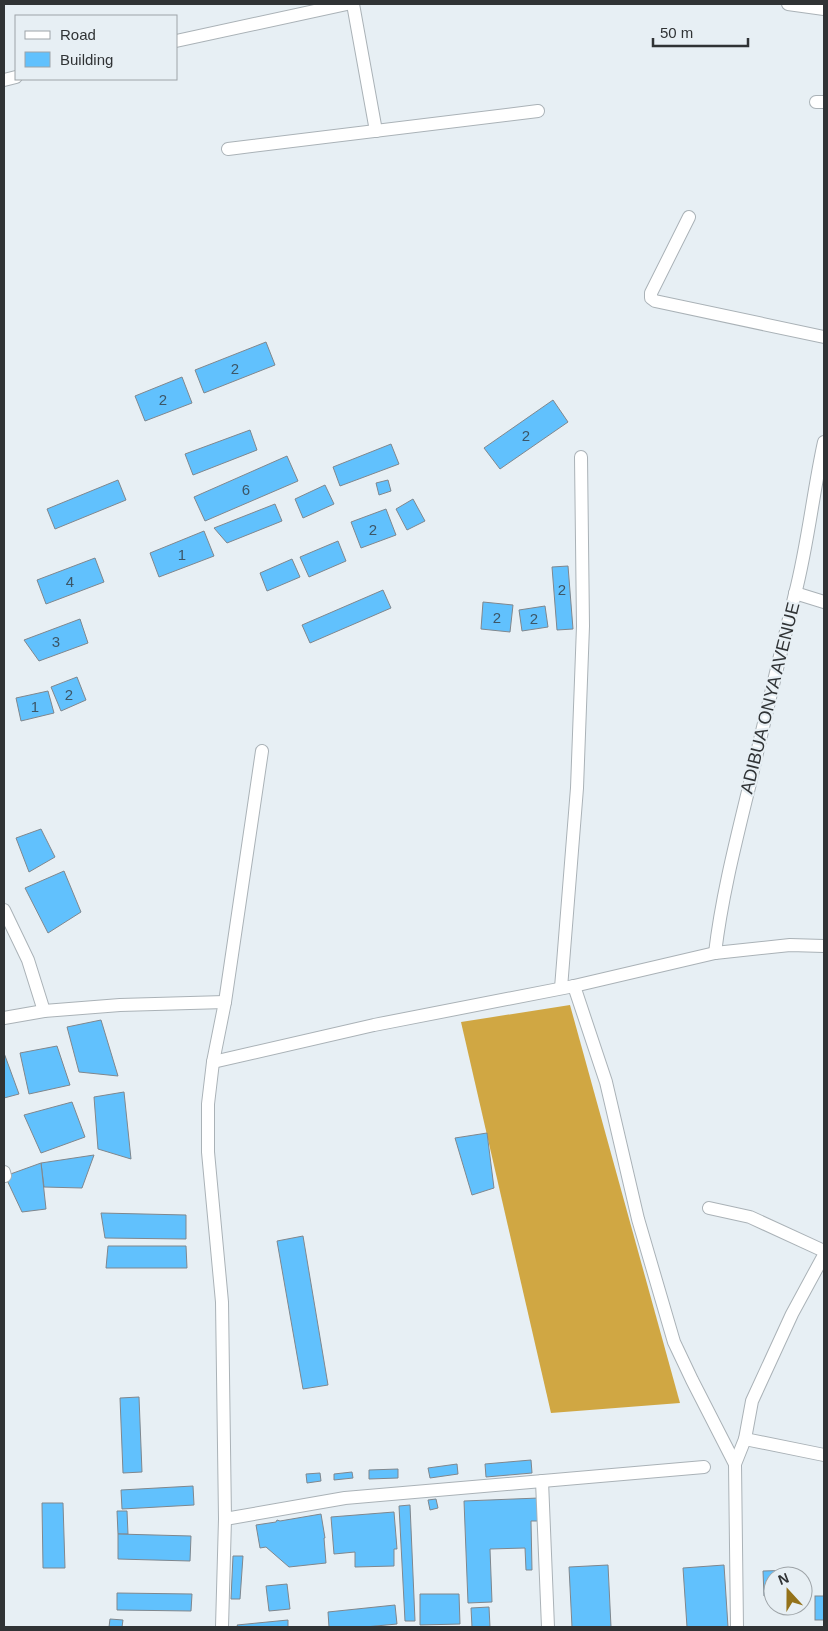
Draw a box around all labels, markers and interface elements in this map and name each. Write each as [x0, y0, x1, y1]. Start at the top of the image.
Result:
legend [15, 15, 178, 80]
scale bar [653, 15, 748, 47]
text: 50 m [660, 24, 693, 41]
text: Road [60, 26, 96, 43]
text: Building [60, 51, 113, 68]
house number: 2 [231, 360, 239, 377]
house number: 2 [159, 391, 167, 408]
house number: 2 [522, 427, 530, 444]
house number: 6 [242, 481, 250, 498]
house number: 2 [369, 521, 377, 538]
house number: 1 [178, 546, 186, 563]
house number: 4 [66, 573, 74, 590]
house number: 2 [558, 581, 566, 598]
street label: ADIBUA ONYA AVENUE [737, 600, 803, 796]
house number: 2 [493, 609, 501, 626]
house number: 2 [530, 610, 538, 627]
house number: 3 [52, 633, 60, 650]
house number: 2 [65, 686, 73, 703]
house number: 1 [31, 698, 39, 715]
north arrow [763, 1566, 813, 1616]
text: N [776, 1570, 791, 1588]

